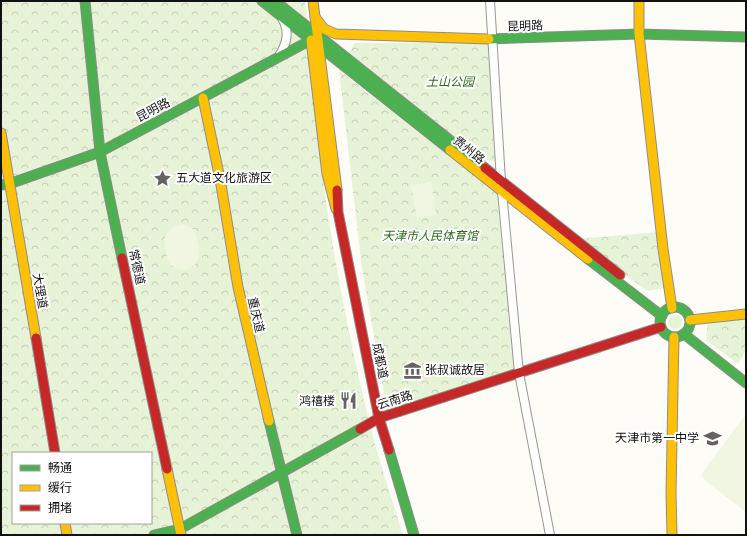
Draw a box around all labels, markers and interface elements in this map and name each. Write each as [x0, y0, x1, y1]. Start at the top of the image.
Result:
street label: 昆明路 [507, 17, 543, 34]
park label: 土山公园 [426, 74, 476, 89]
street label: 昆明路 [133, 94, 172, 125]
street label: 贵州路 [451, 132, 488, 167]
place icon: 五大道文化旅游区 [153, 168, 173, 188]
place label: 五大道文化旅游区 [176, 170, 272, 185]
park label: 天津市人民体育馆 [382, 228, 480, 243]
street label: 常德道 [126, 248, 149, 286]
street label: 大理道 [30, 272, 51, 310]
street label: 重庆道 [245, 296, 268, 334]
street label: 成都道 [370, 342, 391, 380]
museum icon: 张叔诚故居 [402, 360, 422, 380]
place label: 张叔诚故居 [425, 362, 485, 377]
street label: 云南路 [375, 387, 414, 412]
restaurant icon: 鸿禧楼 [338, 391, 358, 411]
place label: 鸿禧楼 [299, 393, 335, 408]
school or university icon: 天津市第一中学 [702, 428, 722, 448]
place label: 天津市第一中学 [615, 430, 699, 445]
legend [12, 452, 152, 524]
text: 畅通 [48, 460, 72, 475]
text: 缓行 [48, 480, 72, 495]
text: 拥堵 [48, 500, 72, 515]

